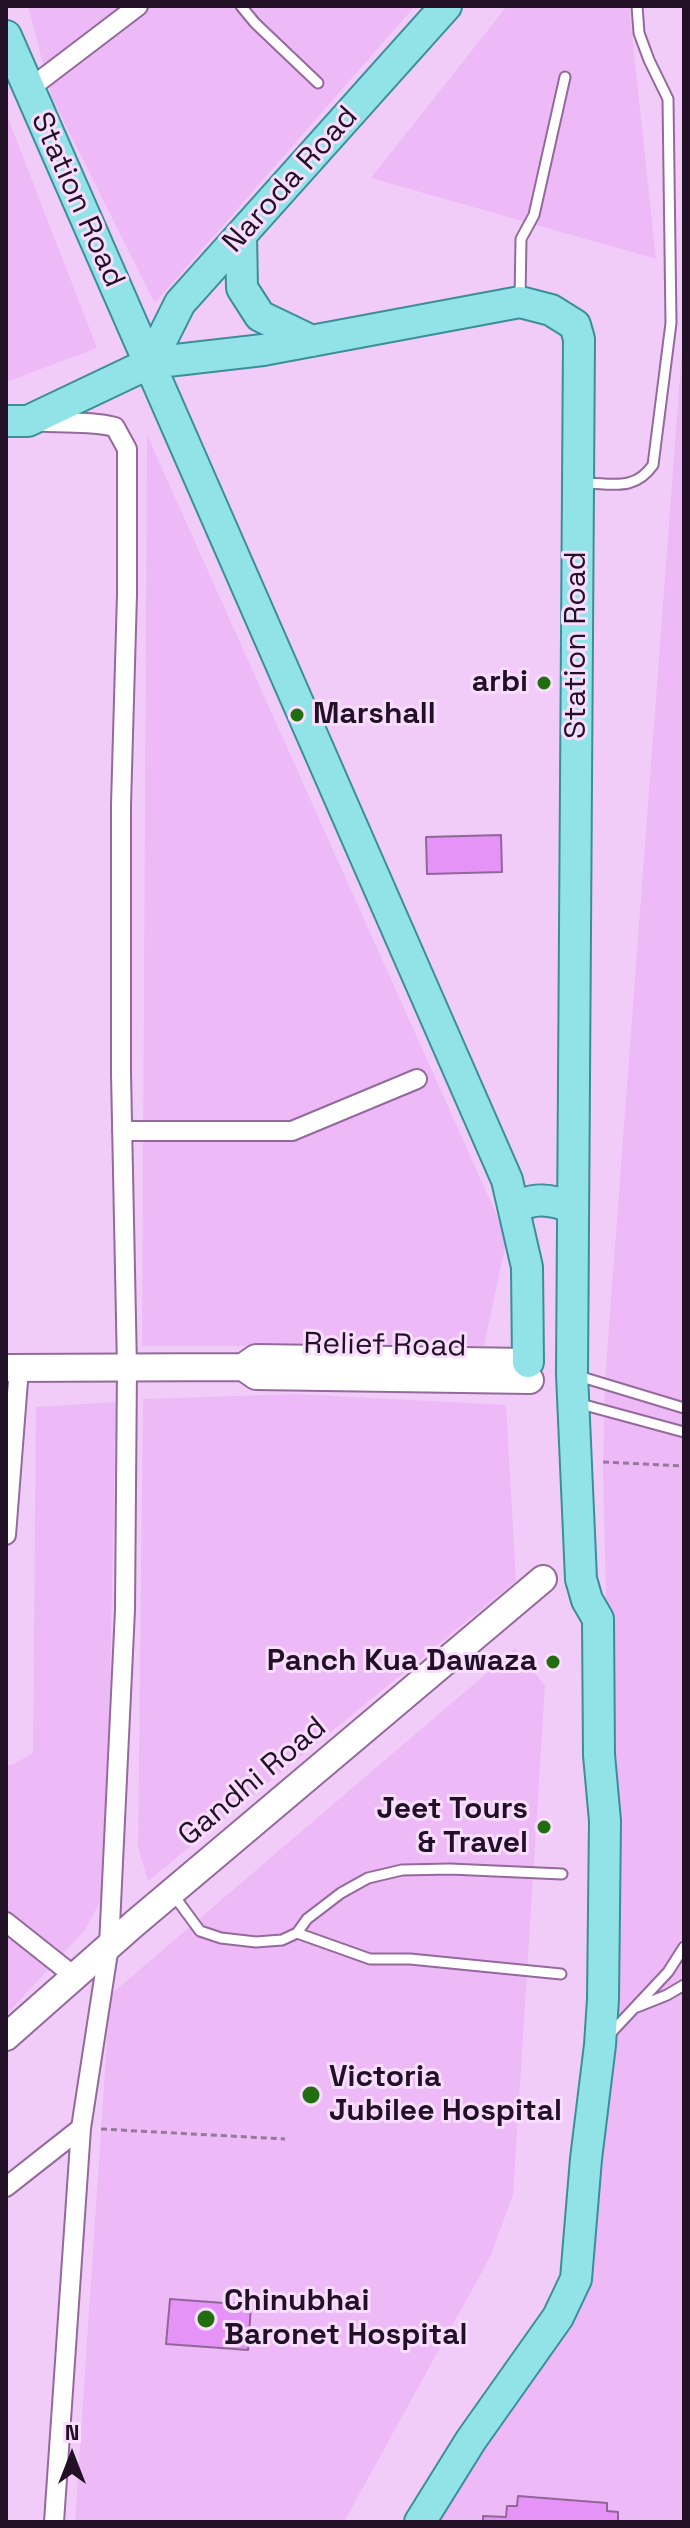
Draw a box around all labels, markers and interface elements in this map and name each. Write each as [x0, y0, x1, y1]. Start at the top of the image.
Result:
street label: Naroda Road [216, 99, 366, 261]
street label: Station Road [22, 107, 132, 293]
street label: Station Road [559, 551, 595, 739]
place label: arbi [472, 665, 528, 701]
marker: arbi [535, 674, 553, 692]
place label: Marshall [313, 697, 436, 733]
marker: Marshall [288, 706, 306, 724]
street label: Relief Road [303, 1327, 467, 1365]
place label: Panch Kua Dawaza [267, 1644, 537, 1680]
marker: Panch Kua Dawaza [544, 1653, 562, 1671]
street label: Gandhi Road [172, 1710, 334, 1854]
place label: Jeet Tours & Travel [377, 1792, 528, 1862]
marker: Jeet Tours & Travel [535, 1818, 553, 1836]
place label: Victoria Jubilee Hospital [329, 2060, 562, 2130]
marker: Victoria Jubilee Hospital [300, 2084, 322, 2106]
place label: Chinubhai Baronet Hospital [224, 2284, 467, 2354]
marker: Chinubhai Baronet Hospital [195, 2308, 217, 2330]
north arrow [32, 2416, 112, 2496]
text: N [65, 2418, 79, 2446]

